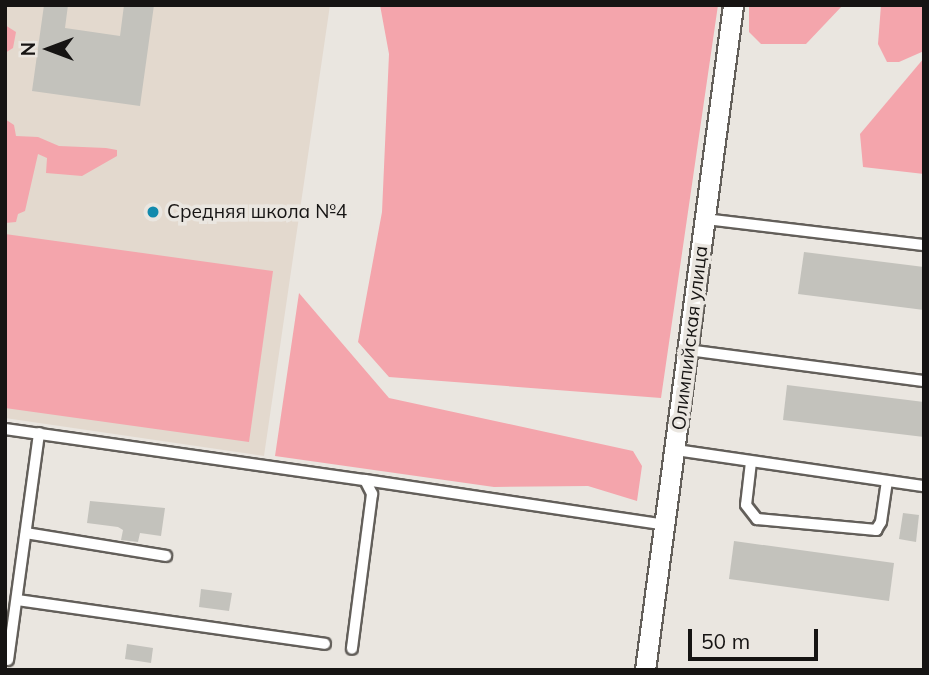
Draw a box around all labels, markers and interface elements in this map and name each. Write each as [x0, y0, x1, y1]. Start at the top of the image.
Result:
north arrow [14, 14, 84, 84]
text: N [16, 42, 40, 56]
place label: Средняя школа №4 [167, 201, 347, 223]
marker: Средняя школа №4 [145, 204, 161, 220]
street label: Олимпийская улица [667, 244, 713, 432]
scale bar [691, 616, 820, 660]
text: 50 m [701, 628, 750, 654]

